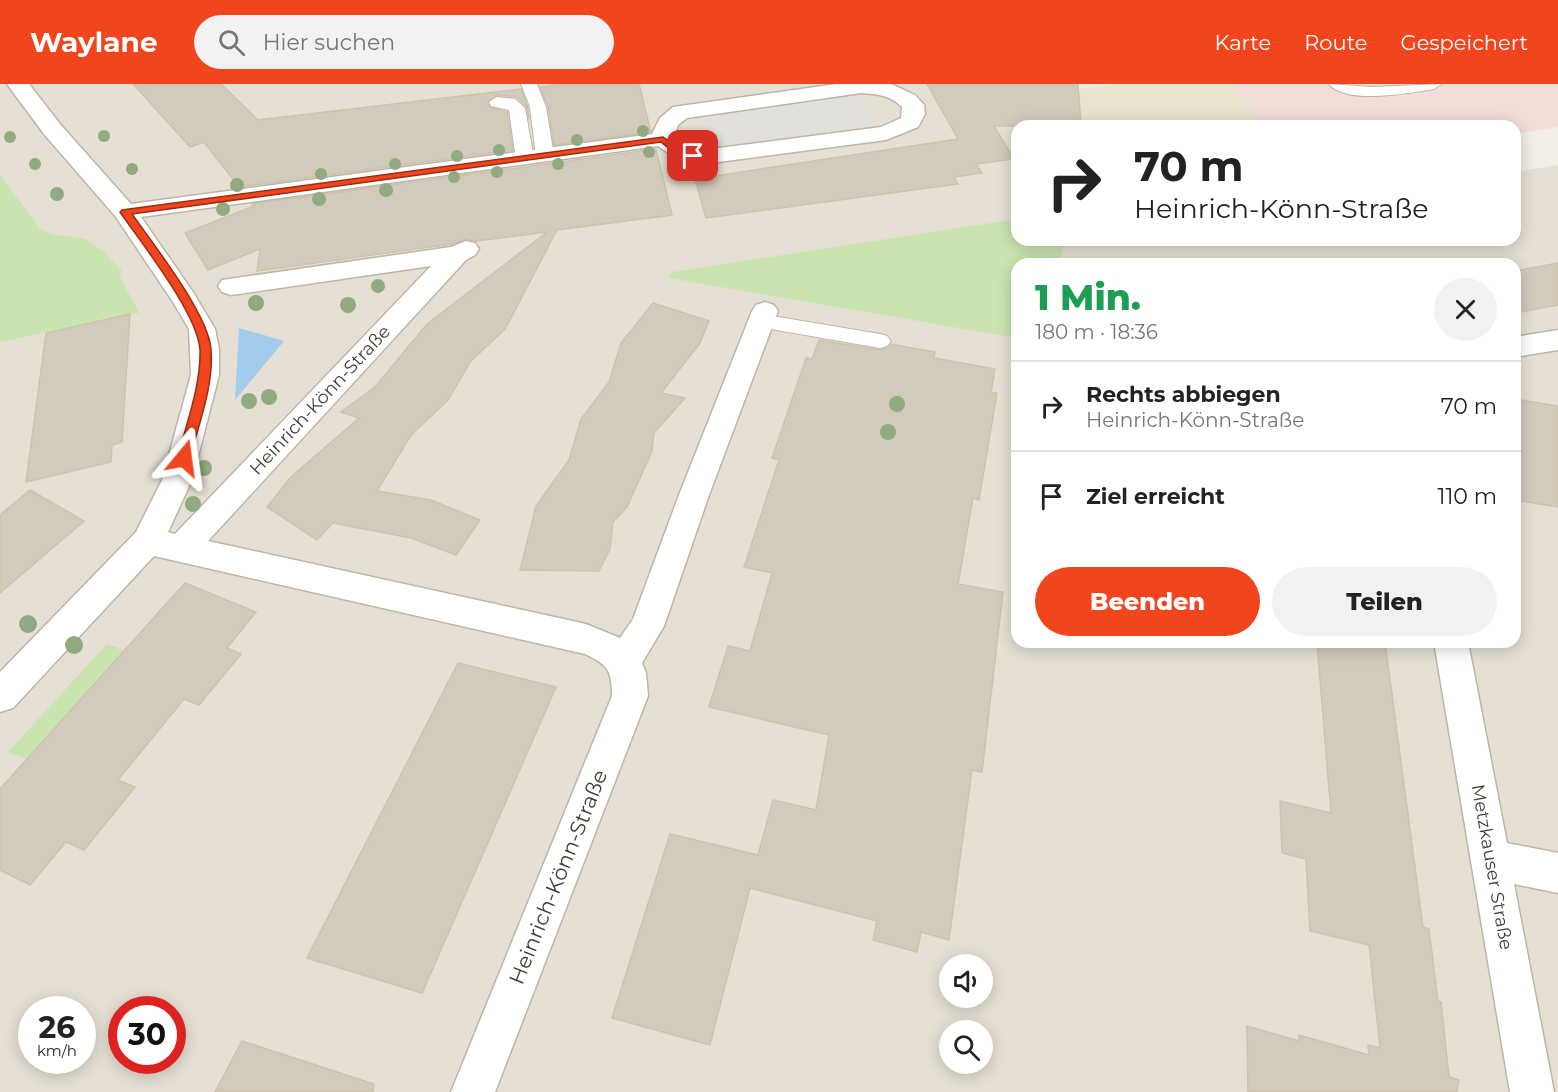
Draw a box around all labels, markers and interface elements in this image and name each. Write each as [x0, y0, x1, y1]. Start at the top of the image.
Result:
search box [194, 15, 614, 69]
text: Waylane [30, 25, 158, 59]
icon: search [215, 26, 248, 59]
text: Hier suchen [263, 29, 395, 56]
text: Karte [1215, 30, 1271, 55]
text: Route [1304, 30, 1367, 55]
text: Gespeichert [1400, 30, 1528, 55]
pin [667, 130, 718, 181]
icon: arrive [676, 139, 709, 172]
text: 70 m [1134, 140, 1244, 192]
icon: right [1035, 144, 1113, 222]
text: Heinrich-Könn-Straße [1134, 192, 1429, 225]
text: 1 Min. [1035, 275, 1141, 319]
button: close [1434, 278, 1497, 341]
text: 180 m · 18:36 [1035, 320, 1158, 344]
street label: Heinrich-Könn-Straße [245, 321, 395, 479]
text: Rechts abbiegen [1086, 381, 1281, 408]
icon: right [1035, 390, 1068, 423]
text: 70 m [1441, 393, 1497, 420]
text: Heinrich-Könn-Straße [1086, 408, 1304, 432]
position arrow [152, 426, 216, 490]
icon: arrive [1035, 480, 1068, 513]
text: Ziel erreicht [1086, 483, 1225, 510]
text: 110 m [1437, 483, 1497, 510]
button: Beenden [1035, 567, 1260, 636]
button: Teilen [1272, 567, 1497, 636]
street label: Heinrich-Könn-Straße [503, 766, 613, 988]
street label: Metzkauser Straße [1467, 782, 1517, 952]
map controls [939, 954, 993, 1074]
button: sound [939, 954, 993, 1008]
speed limit sign: 30 [108, 996, 186, 1074]
text: 26 [39, 1009, 75, 1046]
button: search [939, 1020, 993, 1074]
text: km/h [37, 1041, 77, 1060]

